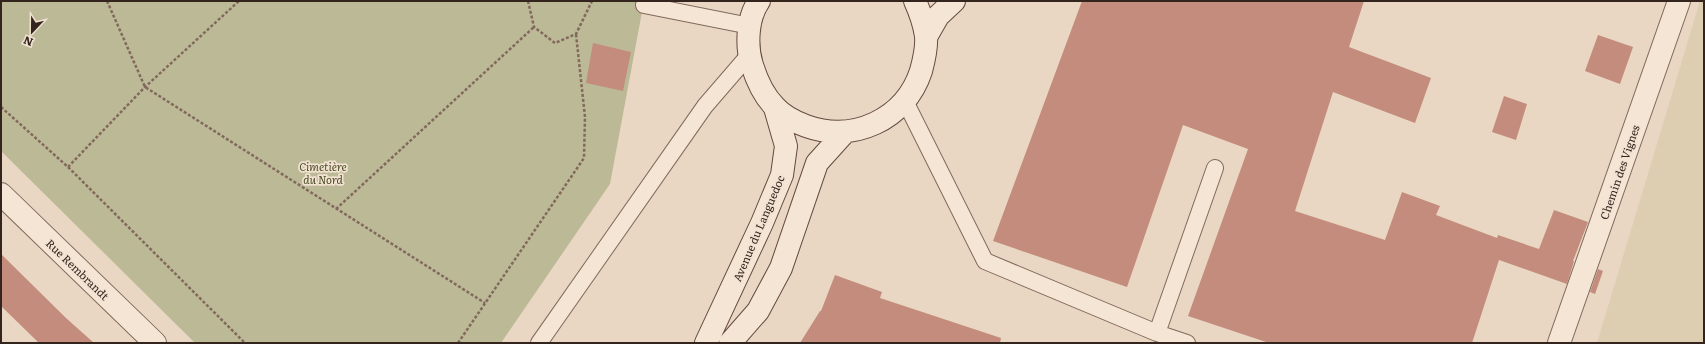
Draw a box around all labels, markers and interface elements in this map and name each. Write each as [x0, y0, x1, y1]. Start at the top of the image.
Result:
north arrow [12, 12, 52, 52]
text: N [21, 33, 35, 51]
street label: Chemin des Vignes [1595, 123, 1643, 221]
park label: Cimetière du Nord [299, 158, 347, 187]
street label: Avenue du Languedoc [728, 172, 788, 284]
street label: Rue Rembrandt [43, 235, 113, 304]

